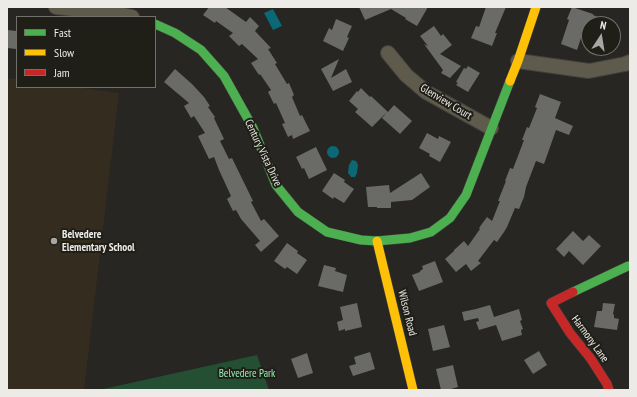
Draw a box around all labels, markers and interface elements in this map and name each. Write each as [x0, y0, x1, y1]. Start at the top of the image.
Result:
legend [16, 16, 156, 88]
north arrow [581, 16, 621, 56]
text: N [599, 18, 608, 33]
text: Fast [54, 25, 71, 40]
text: Slow [54, 45, 74, 60]
text: Jam [54, 65, 70, 80]
street label: Glenview Court [418, 81, 474, 123]
street label: Century Vista Drive [242, 117, 284, 189]
place label: Belvedere Elementary School [62, 228, 135, 254]
marker: Belvedere Elementary School [49, 236, 59, 246]
street label: Wilson Road [395, 289, 419, 337]
street label: Harmony Lane [569, 313, 611, 365]
park label: Belvedere Park [219, 367, 275, 381]

